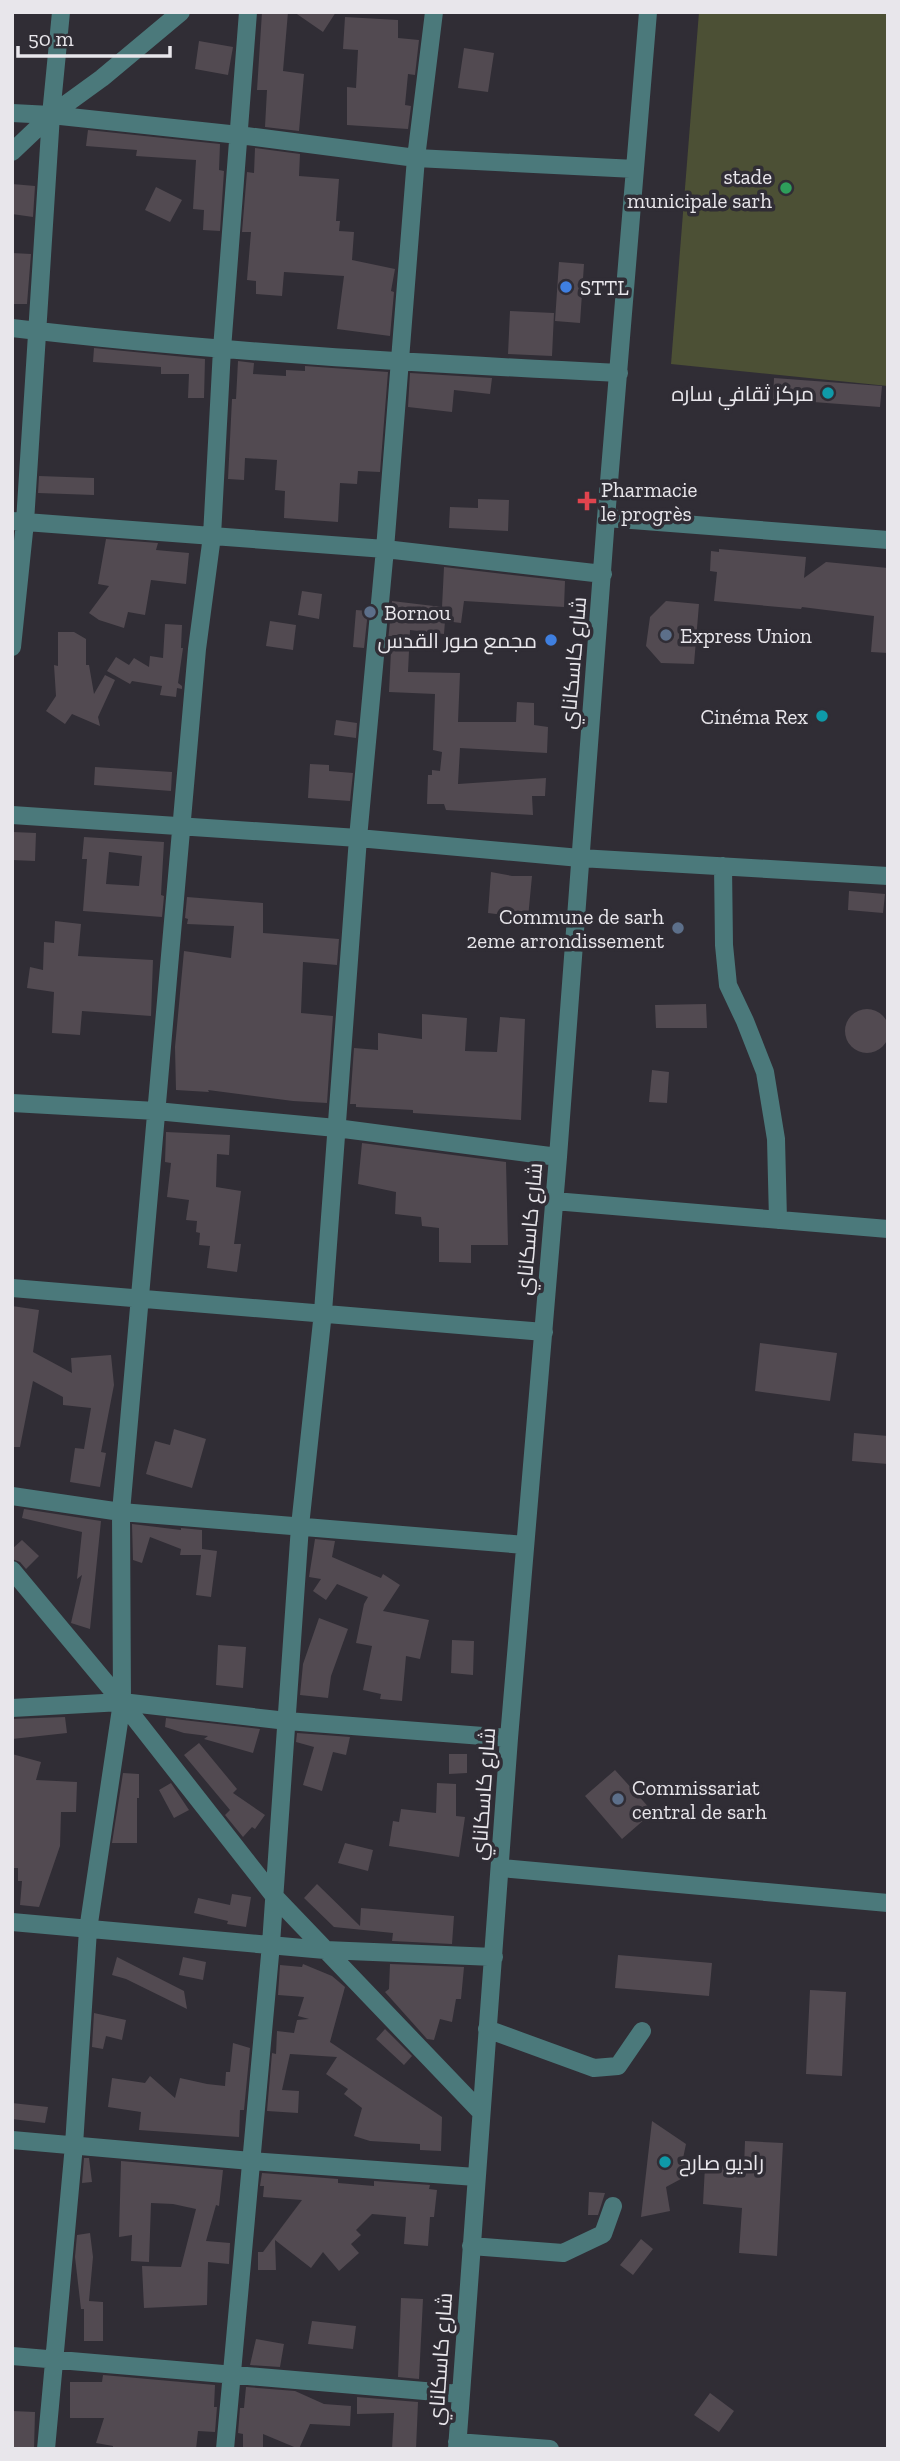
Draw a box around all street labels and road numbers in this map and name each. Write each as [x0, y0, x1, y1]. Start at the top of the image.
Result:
street label: شارع كاسكاناي [555, 596, 595, 731]
street label: شارع كاسكاناي [511, 1162, 551, 1297]
street label: شارع كاسكاناي [466, 1727, 504, 1861]
street label: شارع كاسكاناي [423, 2292, 461, 2426]

